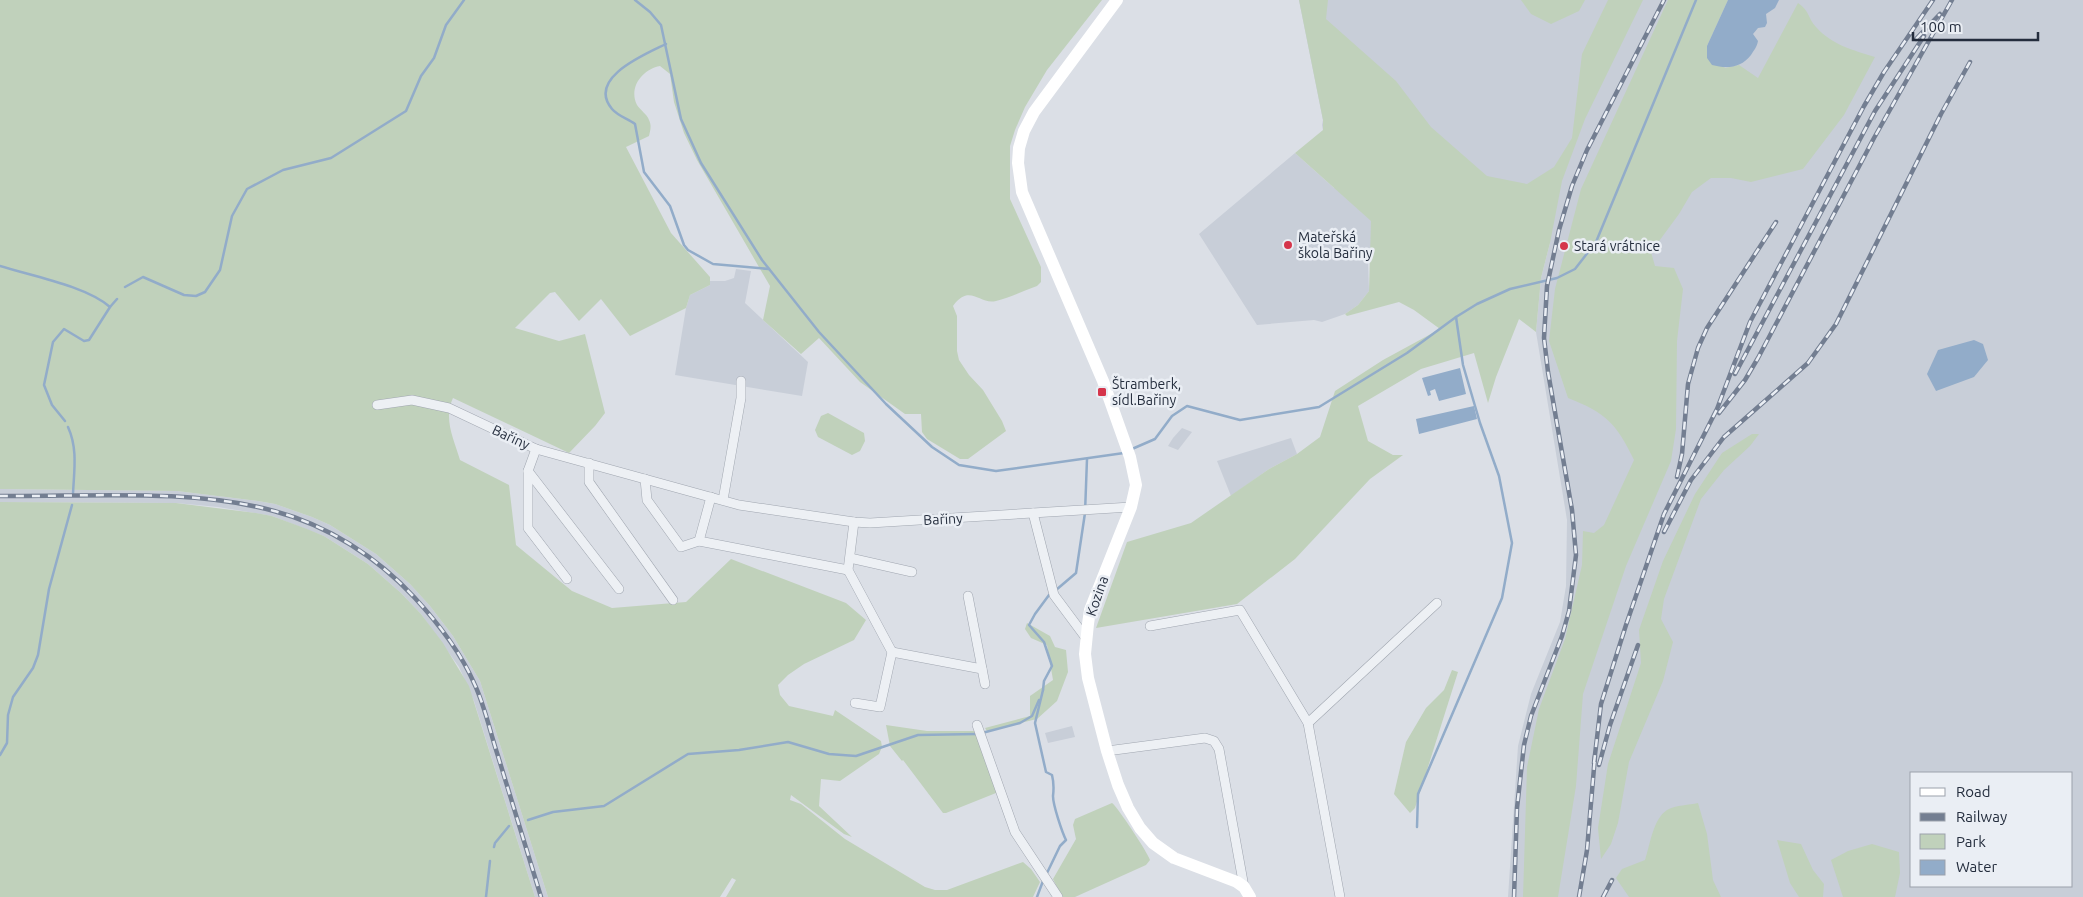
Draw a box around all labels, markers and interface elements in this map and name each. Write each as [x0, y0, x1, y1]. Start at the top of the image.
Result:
scale bar [1913, 10, 2038, 42]
text: 100 m [1920, 18, 1962, 35]
place label: Mateřská škola Bařiny [1298, 229, 1373, 261]
place label: Stará vrátnice [1574, 238, 1660, 254]
marker: Mateřská škola Bařiny [1282, 239, 1294, 251]
marker: Stará vrátnice [1558, 240, 1570, 252]
place label: Štramberk, sídl.Bařiny [1112, 375, 1181, 408]
marker: Štramberk, sídl.Bařiny [1096, 386, 1108, 398]
street label: Bařiny [490, 421, 532, 453]
street label: Bařiny [923, 510, 963, 528]
street label: Kozina [1083, 574, 1111, 618]
legend [1910, 772, 2073, 887]
text: Road [1956, 783, 1991, 800]
text: Railway [1956, 808, 2007, 825]
text: Park [1956, 833, 1986, 850]
text: Water [1956, 858, 1997, 875]

